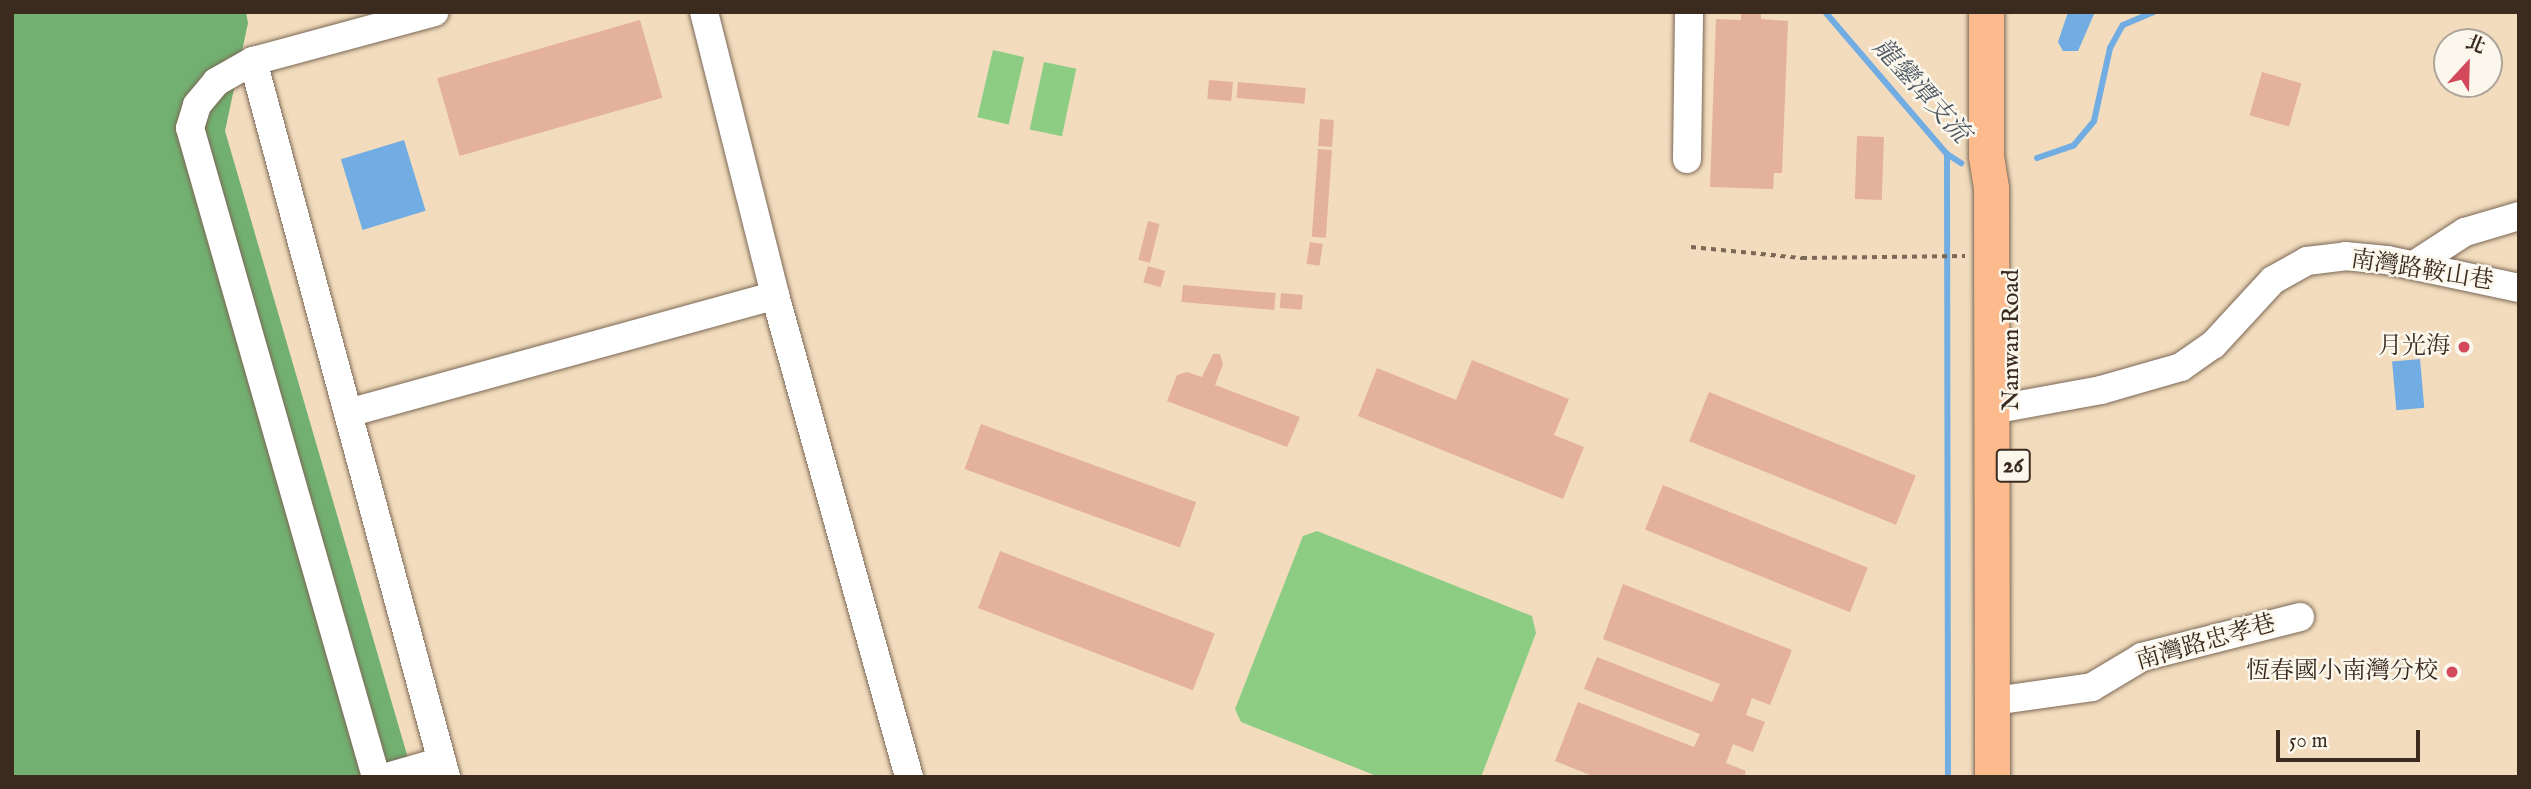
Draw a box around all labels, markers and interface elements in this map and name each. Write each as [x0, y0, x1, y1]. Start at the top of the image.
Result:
north arrow [2433, 28, 2503, 98]
text: 北 [2462, 31, 2488, 60]
water label: 龍鑾潭支流 [1866, 32, 1976, 150]
street label: 南灣路鞍山巷 [2349, 246, 2495, 296]
street label: Nanwan Road [1998, 269, 2026, 411]
place label: 月光海 [2378, 333, 2450, 361]
marker: 月光海 [2456, 339, 2472, 355]
road number: 26 [1996, 446, 2030, 486]
street label: 南灣路忠孝巷 [2133, 609, 2279, 677]
place label: 恆春國小南灣分校 [2246, 658, 2438, 686]
marker: 恆春國小南灣分校 [2444, 664, 2460, 680]
scale bar [2279, 716, 2422, 760]
text: 50 m [2289, 728, 2328, 755]

